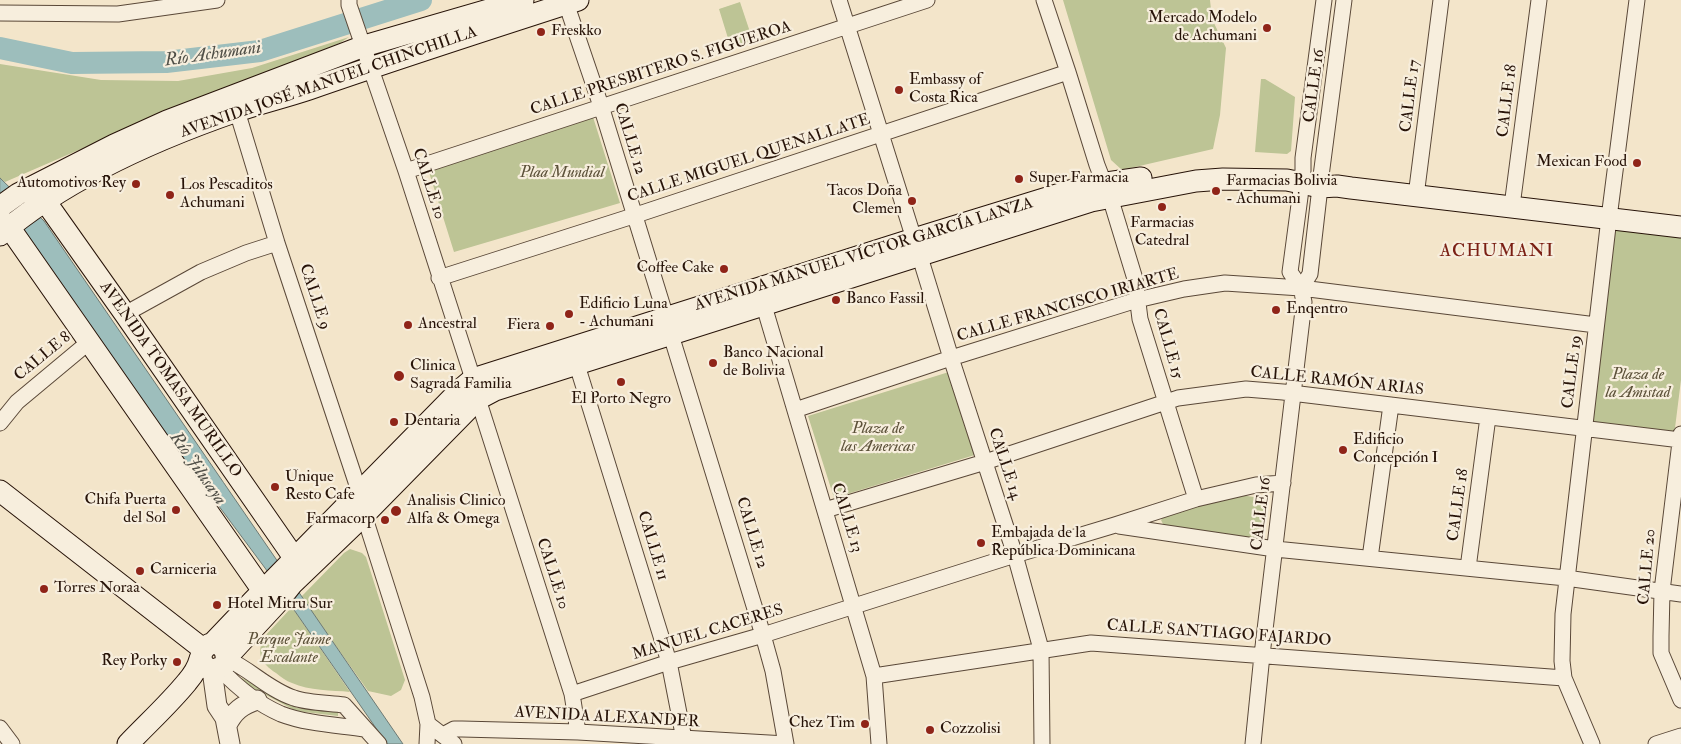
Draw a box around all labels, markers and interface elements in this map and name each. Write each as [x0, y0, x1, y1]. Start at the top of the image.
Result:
place label: Mercado Modelo de Achumani [1148, 9, 1257, 47]
street label: CALLE PRESBITERO S. FIGUEROA [528, 18, 794, 120]
place label: Freskko [551, 22, 601, 42]
marker: Mercado Modelo de Achumani [1261, 22, 1273, 34]
street label: AVENIDA JOSÉ MANUEL CHINCHILLA [178, 23, 480, 143]
marker: Freskko [535, 26, 547, 38]
water label: Río Achumani [163, 38, 263, 72]
street label: CALLE 16 [1300, 48, 1330, 124]
street label: CALLE 17 [1397, 59, 1425, 133]
street label: CALLE 18 [1494, 64, 1522, 138]
place label: Embassy of Costa Rica [909, 71, 982, 109]
marker: Embassy of Costa Rica [893, 84, 905, 96]
street label: CALLE 12 [609, 101, 649, 177]
street label: CALLE MIGUEL QUENALLATE [625, 111, 873, 207]
street label: CALLE 10 [407, 146, 449, 222]
place label: Mexican Food [1536, 153, 1627, 173]
marker: Mexican Food [1631, 157, 1643, 169]
park label: Plaa Mundial [520, 164, 604, 184]
place label: Super Farmacia [1029, 169, 1129, 189]
place label: Farmacias Bolivia - Achumani [1226, 172, 1337, 210]
marker: Super Farmacia [1013, 173, 1025, 185]
place label: Automotivos Rey [17, 174, 126, 194]
place label: Los Pescaditos Achumani [180, 176, 273, 214]
marker: Automotivos Rey [130, 178, 142, 190]
place label: Tacos Doña Clemen [827, 182, 902, 220]
marker: Farmacias Bolivia - Achumani [1210, 185, 1222, 197]
marker: Los Pescaditos Achumani [164, 189, 176, 201]
street label: AVENIDA MANUEL VÍCTOR GARCÍA LANZA [692, 194, 1036, 316]
marker: Tacos Doña Clemen [906, 195, 918, 207]
marker: Farmacias Catedral [1156, 201, 1168, 213]
place label: Farmacias Catedral [1130, 214, 1194, 252]
district label: ACHUMANI [1439, 241, 1555, 263]
place label: Coffee Cake [636, 259, 714, 279]
street label: CALLE 9 [294, 262, 334, 332]
marker: Coffee Cake [718, 263, 730, 275]
street label: CALLE FRANCISCO IRIARTE [955, 265, 1181, 347]
street label: AVENIDA TOMASA MURILLO [95, 278, 245, 482]
place label: Banco Fassil [846, 290, 924, 310]
marker: Banco Fassil [830, 294, 842, 306]
place label: Edificio Luna - Achumani [579, 295, 668, 333]
place label: Enqentro [1286, 300, 1348, 320]
marker: Enqentro [1270, 304, 1282, 316]
street label: CALLE 15 [1148, 306, 1186, 382]
marker: Edificio Luna - Achumani [563, 308, 575, 320]
place label: Ancestral [418, 315, 477, 335]
place label: Fiera [507, 316, 540, 336]
marker: Ancestral [402, 319, 414, 331]
marker: Fiera [544, 320, 556, 332]
street label: CALLE 8 [11, 328, 75, 386]
street label: CALLE 19 [1559, 334, 1587, 410]
place label: Banco Nacional de Bolivia [723, 344, 824, 382]
place label: Clinica Sagrada Familia [410, 357, 512, 395]
marker: Banco Nacional de Bolivia [707, 357, 719, 369]
street label: CALLE RAMÓN ARIAS [1249, 363, 1425, 401]
park label: Plaza de la Amistad [1606, 366, 1670, 404]
marker: Clinica Sagrada Familia [392, 369, 406, 383]
marker: El Porto Negro [615, 376, 627, 388]
place label: El Porto Negro [571, 390, 671, 410]
place label: Dentaria [404, 412, 460, 432]
marker: Dentaria [388, 416, 400, 428]
park label: Plaza de las Americas [841, 420, 915, 458]
street label: CALLE 14 [983, 426, 1025, 502]
water label: Río Jilusaya [164, 428, 230, 510]
place label: Edificio Concepción I [1353, 431, 1438, 469]
marker: Edificio Concepción I [1337, 444, 1349, 456]
street label: CALLE 18 [1444, 467, 1474, 543]
place label: Unique Resto Cafe [285, 468, 355, 506]
street label: CALLE 16 [1248, 476, 1276, 552]
marker: Unique Resto Cafe [269, 481, 281, 493]
street label: CALLE 13 [826, 481, 866, 555]
place label: Chifa Puerta del Sol [84, 491, 166, 529]
place label: Analisis Clinico Alfa & Omega [407, 492, 506, 530]
street label: CALLE 12 [731, 495, 771, 571]
marker: Chifa Puerta del Sol [170, 504, 182, 516]
marker: Analisis Clinico Alfa & Omega [389, 504, 403, 518]
street label: CALLE 11 [632, 509, 672, 583]
place label: Farmacorp [306, 510, 375, 530]
marker: Farmacorp [379, 514, 391, 526]
place label: Embajada de la República Dominicana [991, 524, 1135, 562]
street label: CALLE 20 [1635, 528, 1661, 606]
street label: CALLE 10 [531, 536, 573, 612]
marker: Embajada de la República Dominicana [975, 537, 987, 549]
place label: Carniceria [150, 561, 217, 581]
marker: Carniceria [134, 565, 146, 577]
place label: Torres Noraa [54, 579, 140, 599]
marker: Torres Noraa [38, 583, 50, 595]
place label: Hotel Mitru Sur [227, 595, 332, 615]
marker: Hotel Mitru Sur [211, 599, 223, 611]
street label: MANUEL CACERES [630, 601, 786, 665]
street label: CALLE SANTIAGO FAJARDO [1106, 617, 1332, 651]
park label: Parque Jaime Escalante [247, 631, 331, 669]
place label: Rey Porky [101, 652, 167, 672]
marker: Rey Porky [171, 656, 183, 668]
street label: AVENIDA ALEXANDER [514, 704, 700, 732]
place label: Chez Tim [789, 714, 855, 734]
marker: Chez Tim [859, 718, 871, 730]
place label: Cozzolisi [940, 720, 1001, 740]
marker: Cozzolisi [924, 724, 936, 736]

